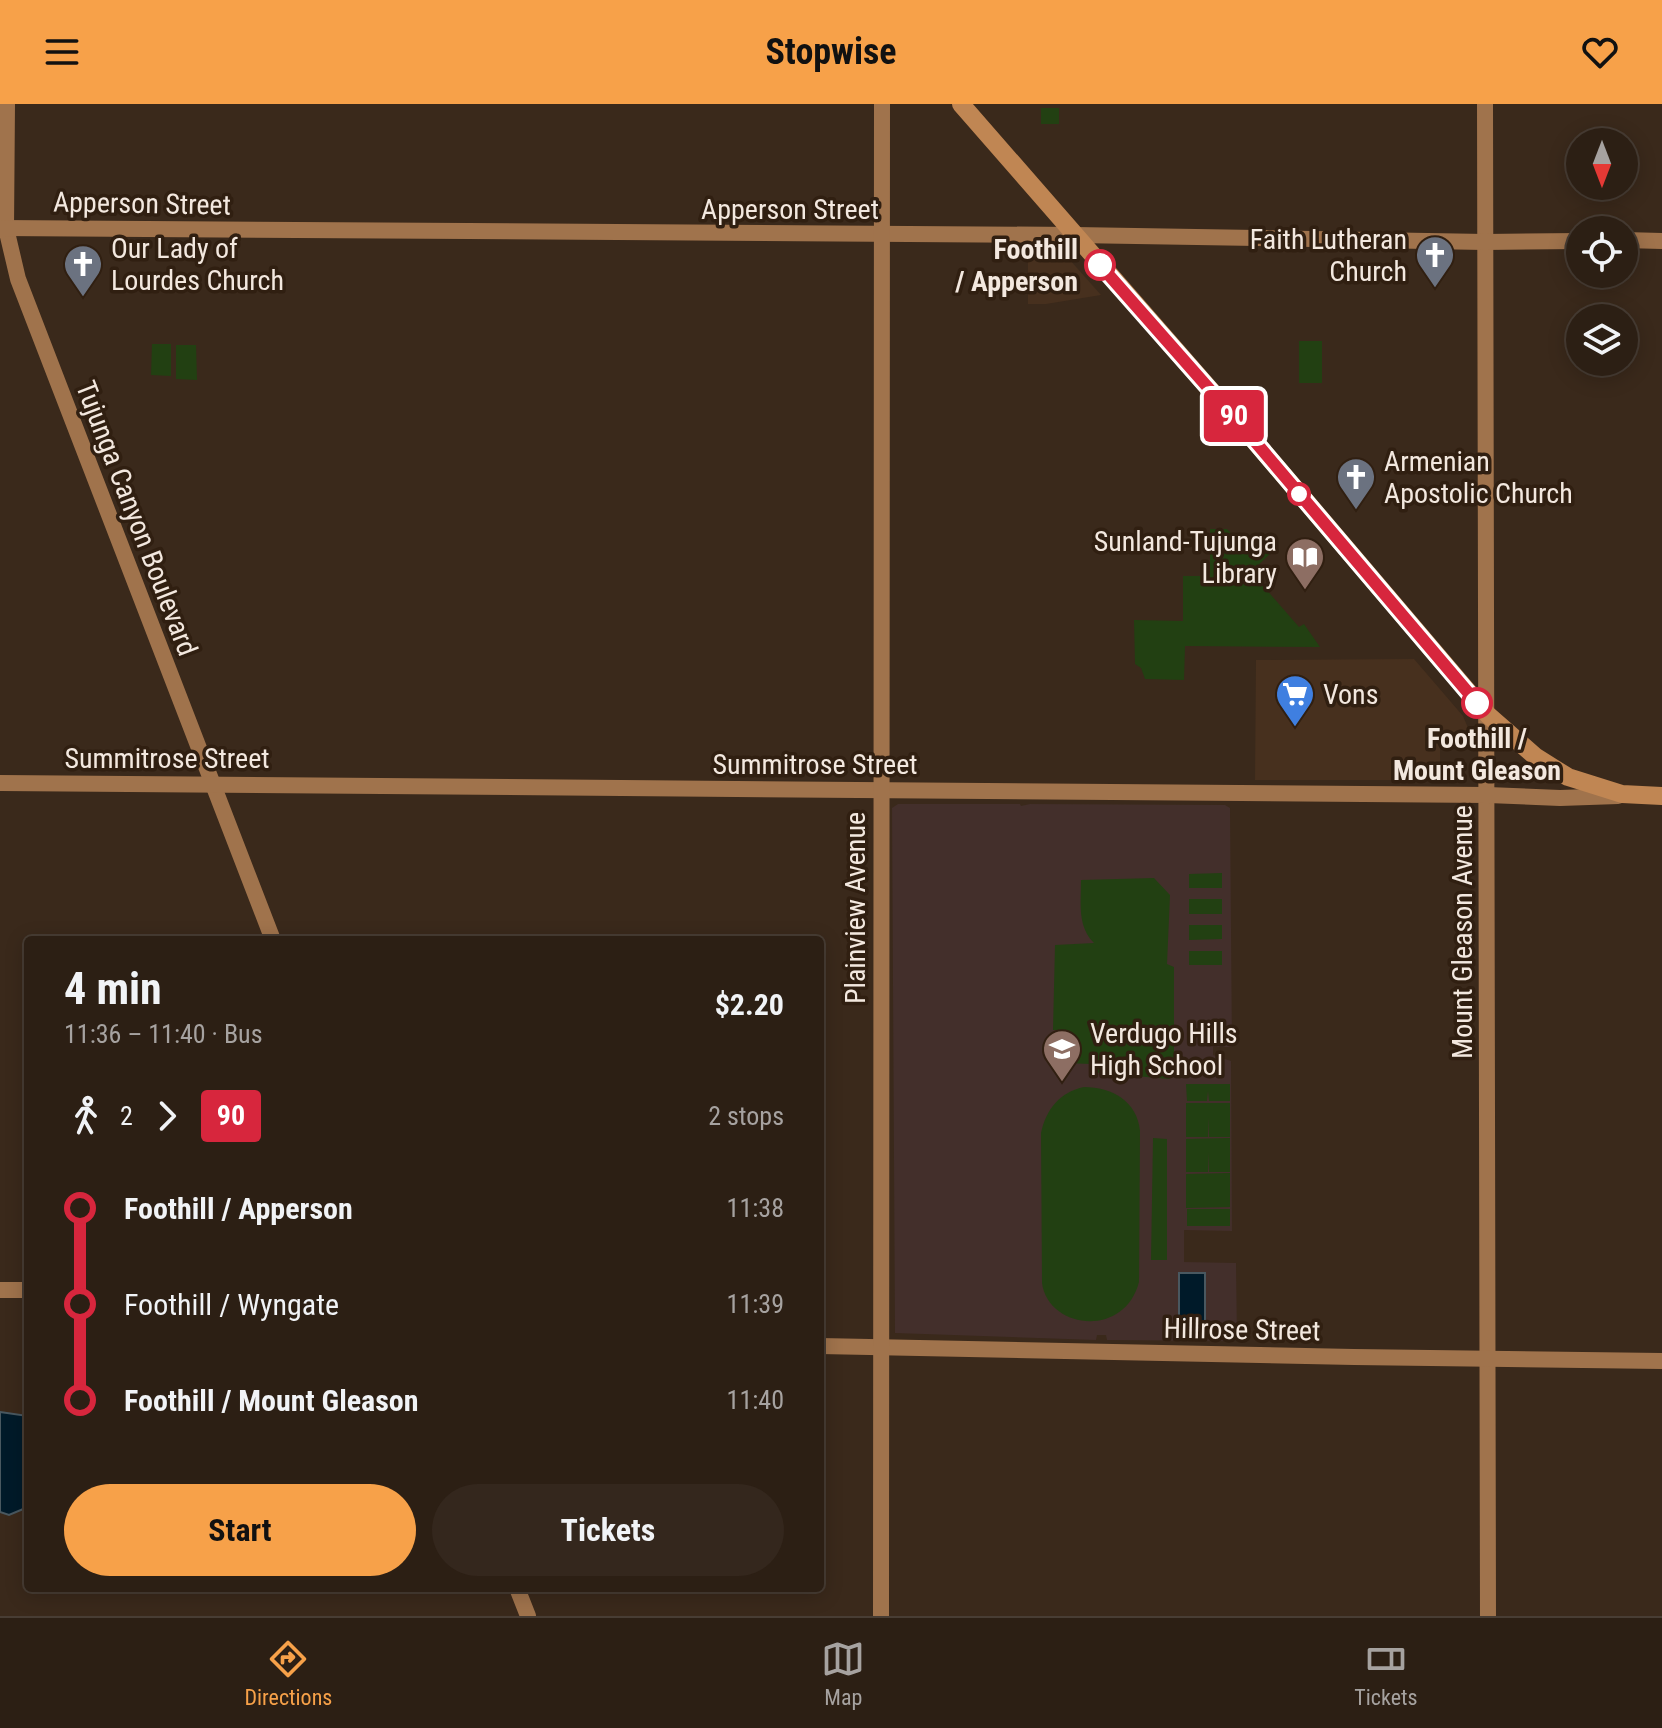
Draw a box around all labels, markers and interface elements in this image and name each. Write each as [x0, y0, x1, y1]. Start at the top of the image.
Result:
icon: menu [40, 30, 84, 74]
icon: heart [1578, 30, 1622, 74]
text: Stopwise [765, 31, 897, 73]
north arrow [1566, 128, 1638, 200]
map controls [1566, 128, 1638, 376]
street label: Apperson Street [53, 185, 231, 222]
street label: Apperson Street [701, 193, 879, 226]
button: locate [1566, 216, 1638, 288]
place label: Faith Lutheran Church [1250, 223, 1407, 288]
place label: Our Lady of Lourdes Church [111, 232, 284, 297]
place label: Foothill / Apperson [954, 233, 1078, 298]
church icon: Faith Lutheran Church [1414, 234, 1456, 289]
church icon: Our Lady of Lourdes Church [62, 243, 104, 298]
marker: Foothill / Apperson [1085, 250, 1115, 280]
button: layers [1566, 304, 1638, 376]
street label: Tujunga Canyon Boulevard [69, 376, 204, 660]
line badge: 90 [1198, 390, 1270, 442]
text: 90 [1220, 399, 1248, 432]
place label: Armenian Apostolic Church [1384, 445, 1573, 510]
church icon: Armenian Apostolic Church [1335, 456, 1377, 511]
unlabelled marker [1288, 483, 1310, 505]
place label: Sunland-Tujunga Library [1094, 525, 1277, 590]
library icon: Sunland-Tujunga Library [1284, 536, 1326, 591]
supermarket icon: Vons [1274, 673, 1316, 728]
place label: Vons [1323, 678, 1378, 711]
marker: Foothill / Mount Gleason [1462, 688, 1492, 718]
place label: Foothill / Mount Gleason [1393, 722, 1561, 787]
street label: Summitrose Street [64, 742, 270, 775]
street label: Summitrose Street [712, 748, 918, 781]
street label: Mount Gleason Avenue [1446, 805, 1479, 1059]
street label: Plainview Avenue [839, 812, 872, 1004]
text: 4 min [64, 963, 162, 1015]
text: $2.20 [715, 987, 784, 1022]
place label: Verdugo Hills High School [1090, 1017, 1238, 1082]
text: 11:36 – 11:40 · Bus [64, 1019, 263, 1049]
school or university icon: Verdugo Hills High School [1041, 1028, 1083, 1083]
icon: walk [64, 1094, 108, 1138]
icon: forward [145, 1094, 189, 1138]
text: 90 [217, 1099, 245, 1132]
text: 2 [120, 1101, 133, 1131]
text: 2 stops [708, 1101, 784, 1131]
text: Foothill / Apperson [124, 1191, 353, 1226]
text: 11:38 [727, 1193, 784, 1223]
text: Foothill / Wyngate [124, 1287, 339, 1322]
text: 11:39 [727, 1289, 784, 1319]
street label: Hillrose Street [1163, 1312, 1321, 1347]
text: Foothill / Mount Gleason [124, 1383, 419, 1418]
text: 11:40 [727, 1385, 784, 1415]
button: Start [64, 1484, 416, 1576]
button: Tickets [432, 1484, 784, 1576]
tab: Directions [244, 1637, 332, 1710]
tab: Map [821, 1637, 865, 1710]
tab: Tickets [1354, 1637, 1418, 1710]

